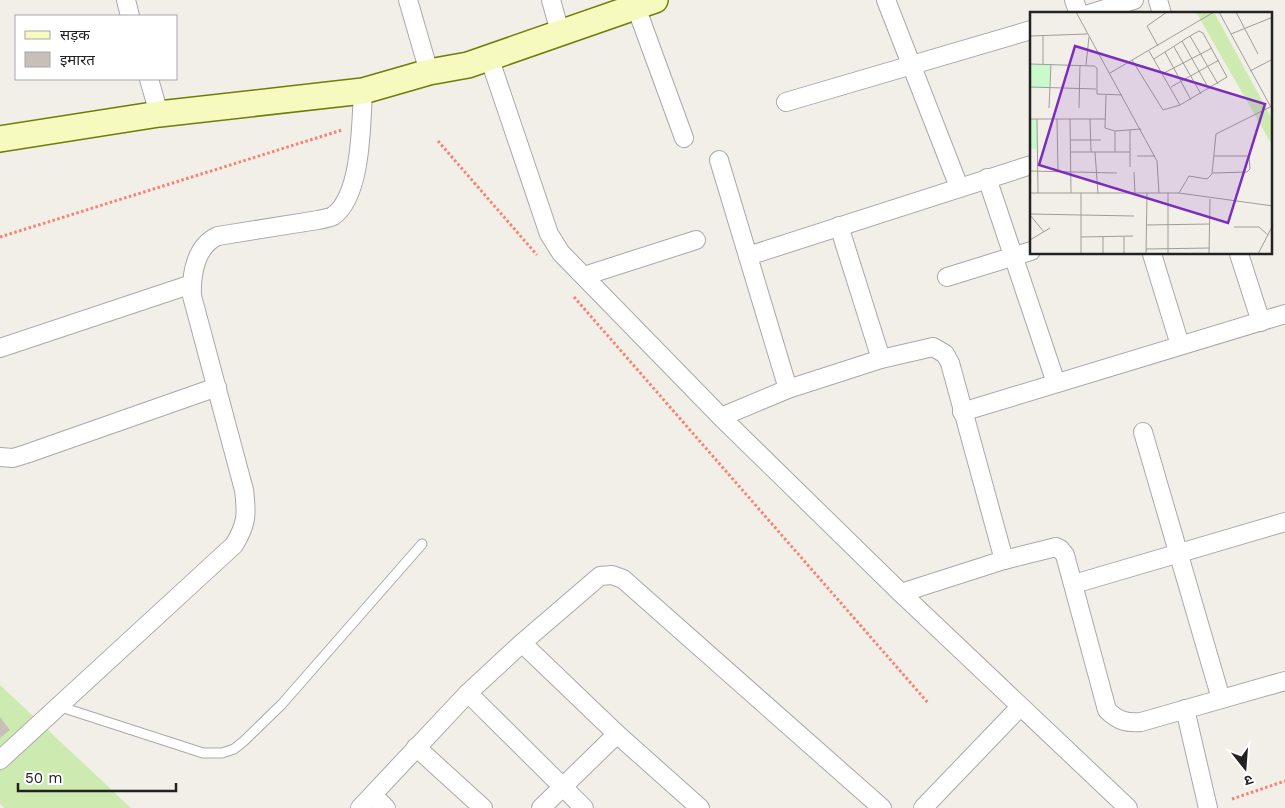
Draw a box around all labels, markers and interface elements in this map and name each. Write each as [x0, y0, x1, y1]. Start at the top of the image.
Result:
inset map [1030, 12, 1272, 255]
legend [15, 15, 178, 80]
text: सड़क [60, 26, 90, 44]
text: इमारत [60, 51, 95, 69]
north arrow [1220, 743, 1270, 793]
scale bar [18, 760, 175, 792]
text: 50 m [25, 769, 62, 787]
text: उ [1242, 772, 1255, 790]

